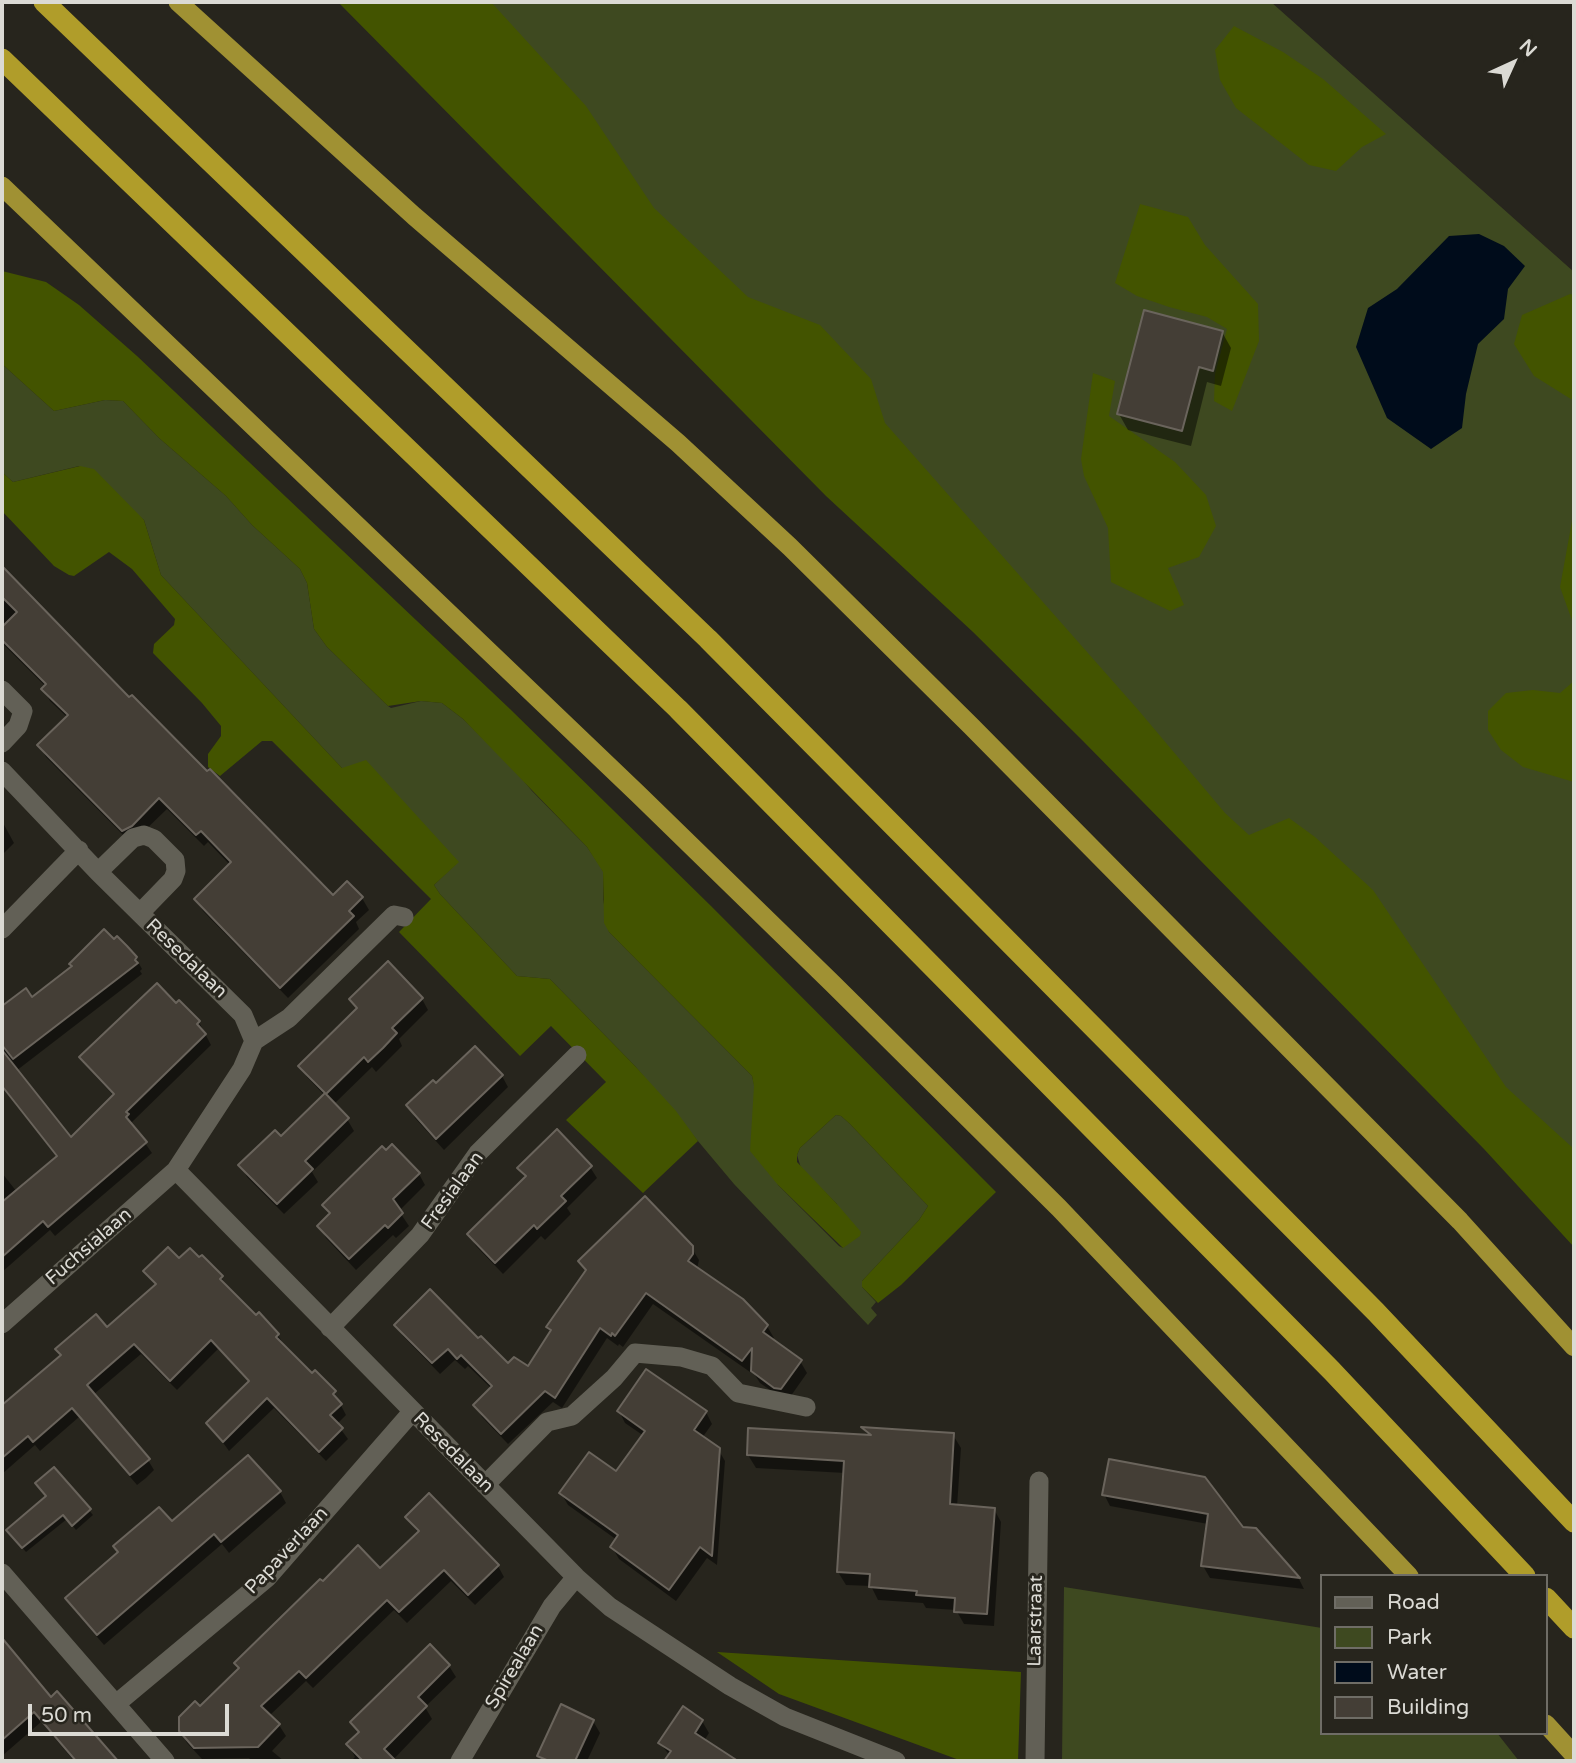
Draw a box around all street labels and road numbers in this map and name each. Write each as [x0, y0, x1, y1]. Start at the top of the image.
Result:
street label: Resedalaan [141, 915, 231, 1003]
street label: Fresialaan [417, 1148, 489, 1234]
street label: Fuchsialaan [41, 1204, 137, 1290]
street label: Resedalaan [408, 1408, 498, 1498]
street label: Papaverlaan [241, 1503, 333, 1599]
street label: Laarstraat [1024, 1575, 1048, 1667]
street label: Spirealaan [481, 1621, 549, 1713]

